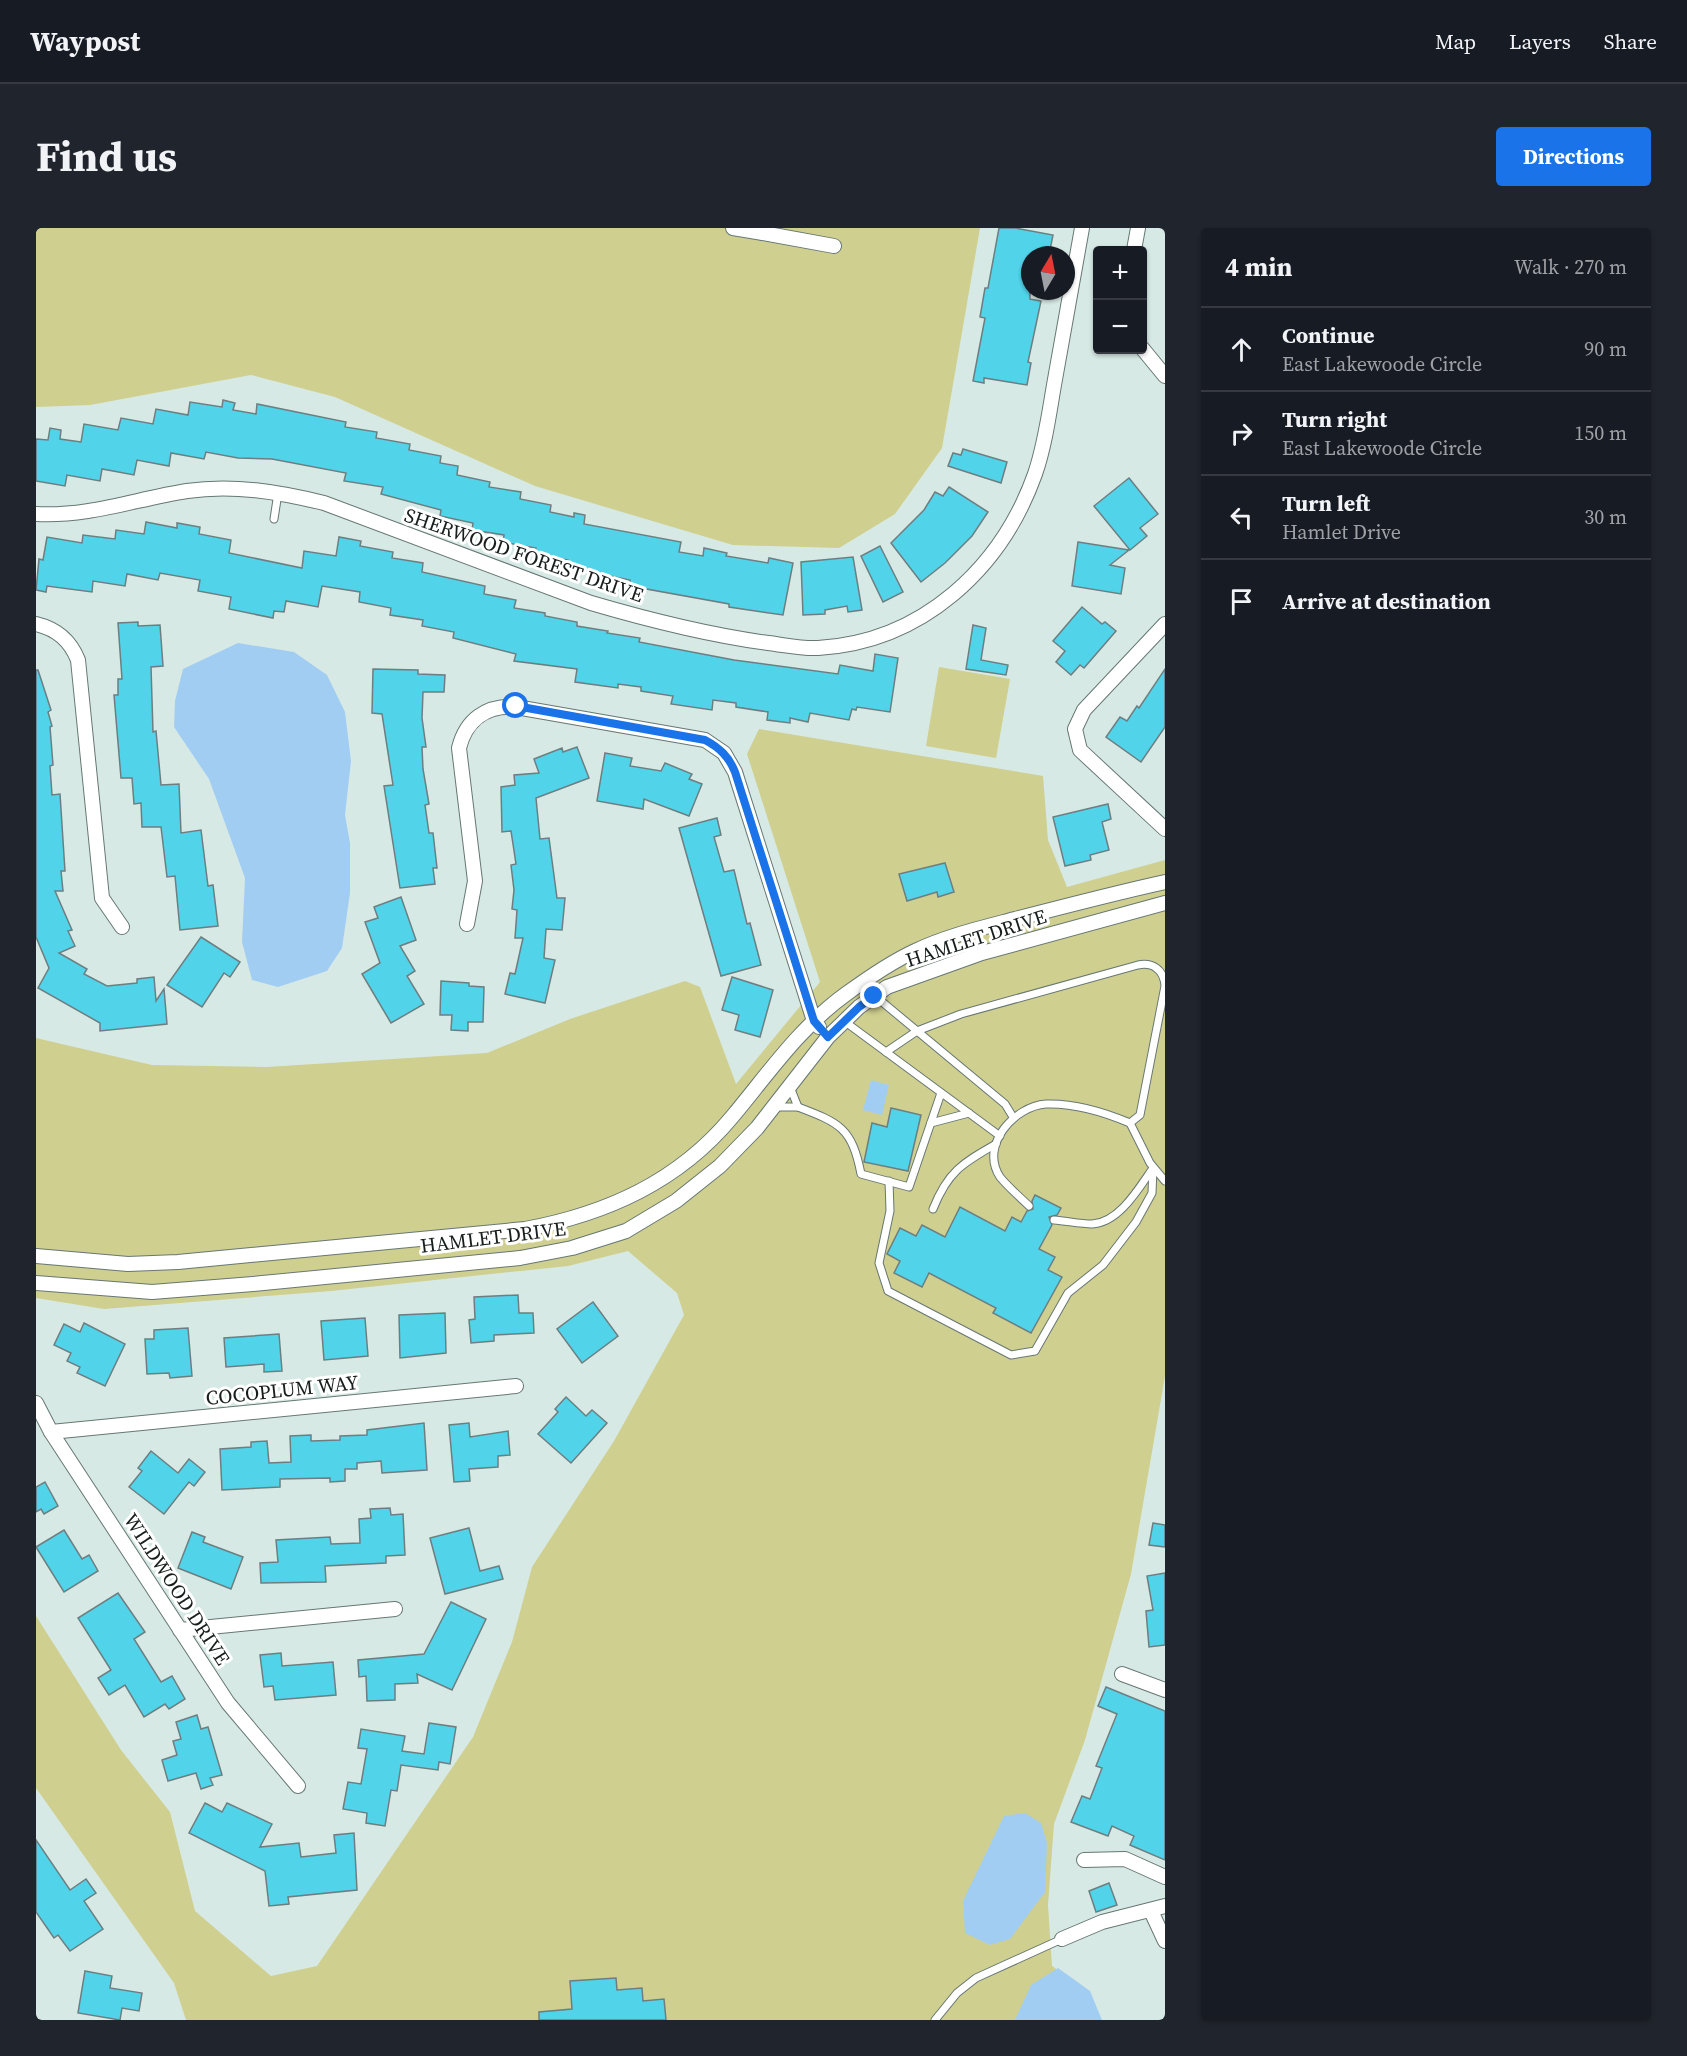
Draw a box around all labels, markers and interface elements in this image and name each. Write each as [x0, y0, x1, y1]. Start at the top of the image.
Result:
text: Waypost [30, 22, 140, 60]
text: Map [1435, 27, 1476, 56]
text: Layers [1509, 27, 1571, 56]
text: Share [1604, 27, 1657, 56]
text: Find us [36, 127, 177, 185]
button: Directions [1496, 127, 1651, 186]
north arrow [1021, 246, 1075, 300]
map controls [1093, 246, 1147, 354]
button: + [1093, 246, 1147, 300]
text: 4 min [1225, 249, 1292, 285]
text: Walk · 270 m [1514, 253, 1627, 281]
button: − [1093, 300, 1147, 354]
text: Continue [1282, 320, 1375, 350]
icon: ahead [1225, 333, 1258, 366]
text: 90 m [1584, 335, 1627, 363]
text: East Lakewoode Circle [1282, 350, 1482, 378]
text: Turn right [1282, 404, 1387, 434]
icon: right [1225, 417, 1258, 450]
text: 150 m [1574, 419, 1627, 447]
text: East Lakewoode Circle [1282, 434, 1482, 462]
text: Turn left [1282, 488, 1370, 518]
street label: SHERWOOD FOREST DRIVE [401, 501, 647, 609]
icon: left [1225, 501, 1258, 534]
text: 30 m [1584, 503, 1627, 531]
text: Hamlet Drive [1282, 518, 1401, 546]
icon: arrive [1225, 585, 1258, 618]
text: Arrive at destination [1282, 586, 1491, 616]
route start [502, 692, 528, 718]
street label: HAMLET DRIVE [902, 902, 1050, 974]
route end [860, 982, 886, 1008]
street label: HAMLET DRIVE [419, 1214, 567, 1260]
street label: COCOPLUM WAY [204, 1368, 360, 1412]
street label: WILDWOOD DRIVE [117, 1507, 237, 1671]

